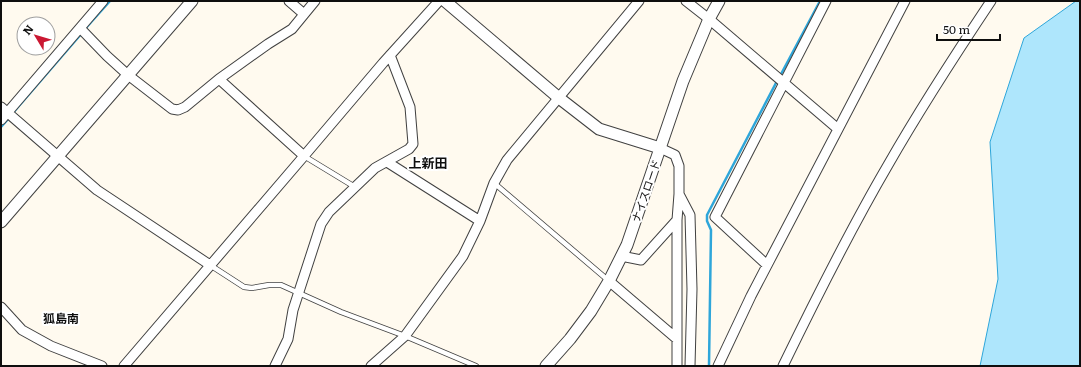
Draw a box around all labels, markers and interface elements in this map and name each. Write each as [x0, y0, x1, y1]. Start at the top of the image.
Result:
north arrow [16, 16, 56, 56]
scale bar [937, 16, 1000, 42]
text: 50 m [943, 20, 970, 38]
text: N [18, 21, 36, 38]
district label: 上新田 [408, 153, 448, 172]
street label: ナイスロード [627, 157, 663, 224]
district label: 狐島南 [43, 309, 79, 327]

